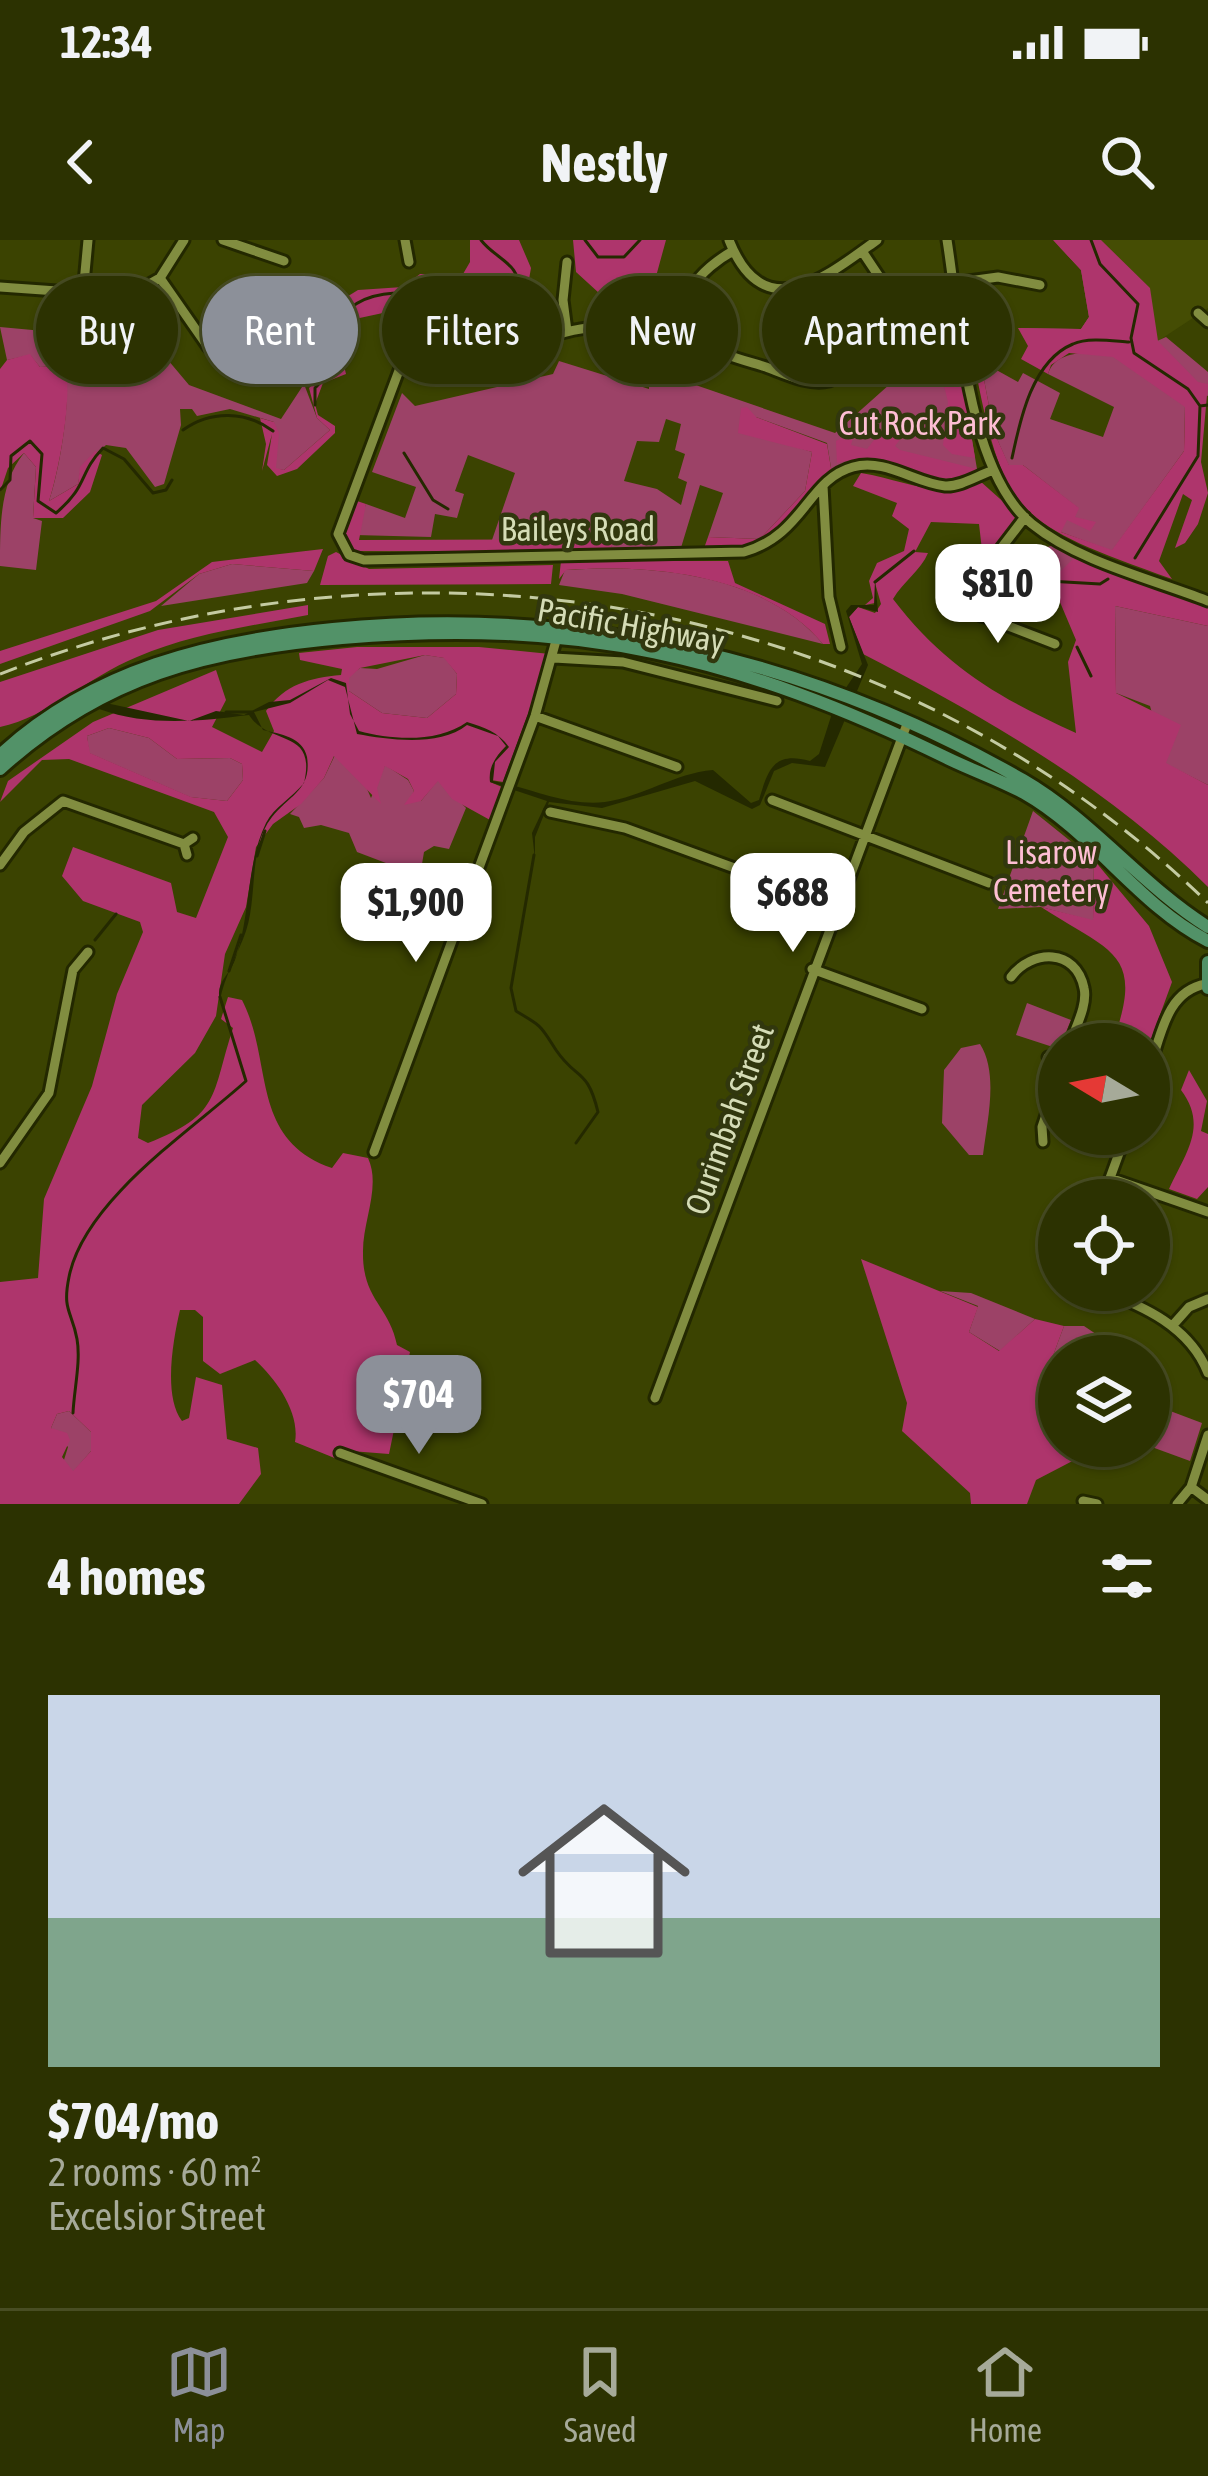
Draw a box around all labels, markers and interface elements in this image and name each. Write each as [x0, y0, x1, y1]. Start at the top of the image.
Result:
text: 12:34 [60, 16, 153, 68]
icon: back [48, 129, 114, 195]
icon: search [1094, 129, 1160, 195]
text: Nestly [540, 132, 668, 193]
chip: Buy [36, 276, 178, 384]
chip: Rent [202, 276, 358, 384]
chip: Filters [382, 276, 562, 384]
chip: New [586, 276, 738, 384]
chip: Apartment [762, 276, 1012, 384]
park label: Cut Rock Park [838, 404, 1002, 442]
street label: Baileys Road [501, 510, 655, 548]
pin: $810 [927, 544, 1069, 646]
text: $810 [962, 561, 1034, 605]
street label: Pacific Highway [534, 590, 728, 660]
park label: Lisarow Cemetery [993, 833, 1109, 909]
pin: $688 [722, 853, 864, 955]
pin: $1,900 [318, 863, 514, 965]
text: $688 [757, 870, 829, 914]
text: $1,900 [368, 880, 464, 924]
street label: Ourimbah Street [677, 1018, 781, 1220]
north arrow [1038, 1023, 1170, 1155]
map controls [1038, 1023, 1170, 1467]
button: locate [1038, 1179, 1170, 1311]
button: layers [1038, 1335, 1170, 1467]
pin: $704 [348, 1355, 490, 1457]
text: $704 [383, 1372, 455, 1416]
icon: filters [1094, 1543, 1160, 1609]
text: 4 homes [48, 1547, 206, 1606]
icon: home [496, 1773, 712, 1989]
text: $704/mo [48, 2091, 219, 2150]
text: 2 rooms · 60 m² [48, 2150, 262, 2194]
text: Excelsior Street [48, 2194, 266, 2238]
tab: Map [166, 2339, 232, 2449]
tab: Saved [564, 2339, 637, 2449]
tab: Home [969, 2339, 1042, 2449]

